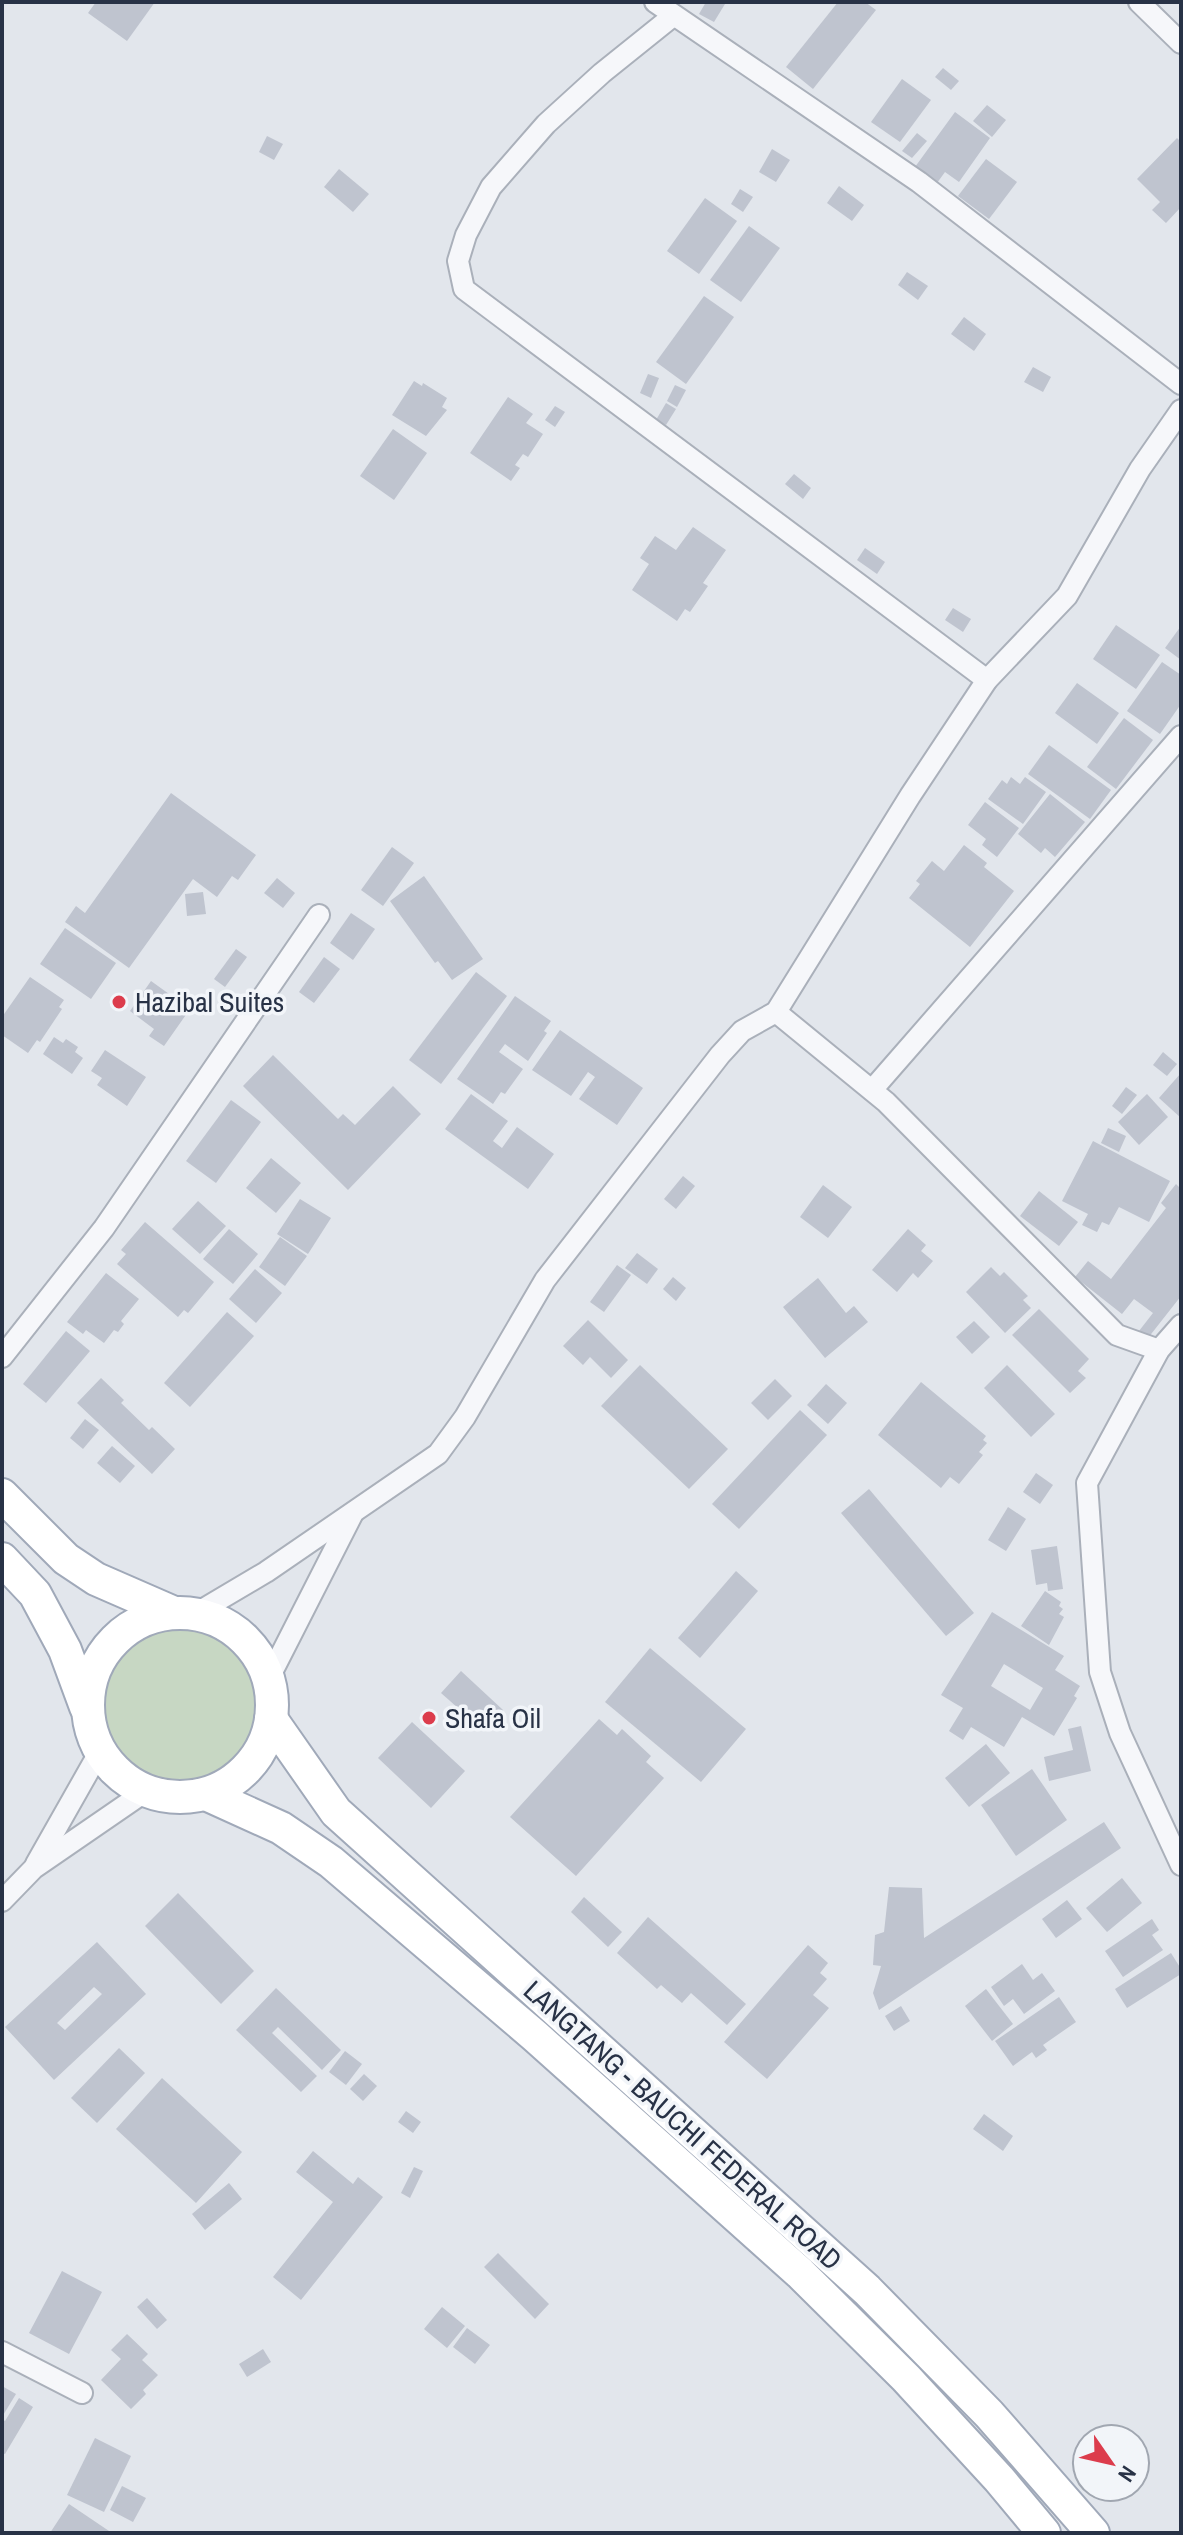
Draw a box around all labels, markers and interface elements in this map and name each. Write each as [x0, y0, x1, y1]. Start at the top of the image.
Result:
place label: Hazibal Suites [135, 983, 284, 1021]
marker: Hazibal Suites [110, 993, 128, 1011]
place label: Shafa Oil [445, 1699, 541, 1737]
marker: Shafa Oil [420, 1709, 438, 1727]
street label: LANGTANG - BAUCHI FEDERAL ROAD [516, 1972, 850, 2278]
north arrow [1071, 2423, 1151, 2503]
text: N [1112, 2460, 1144, 2488]

